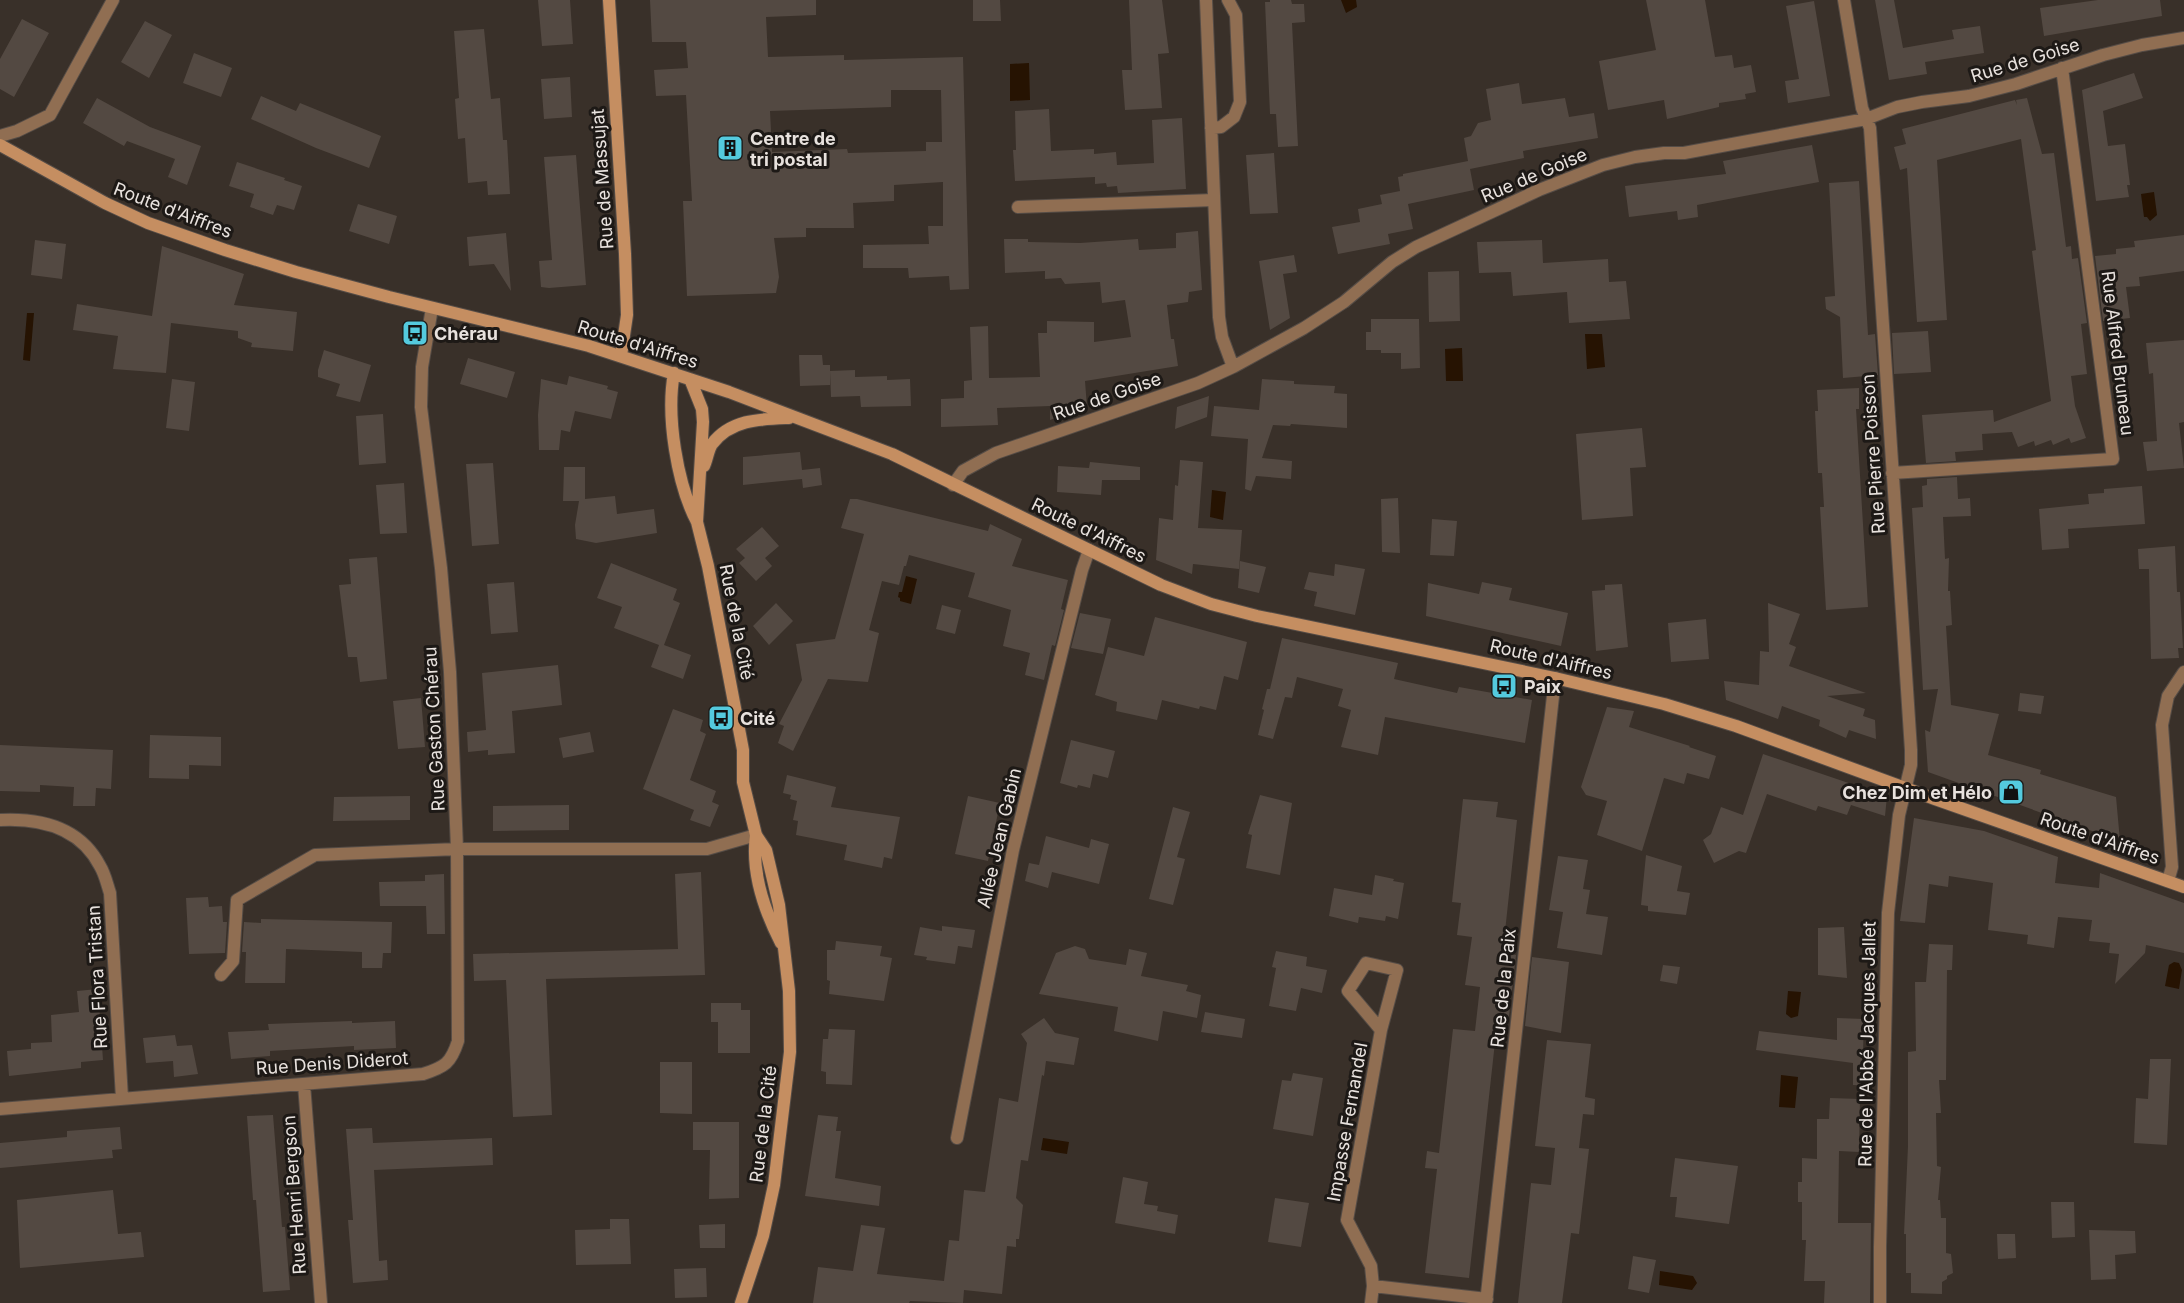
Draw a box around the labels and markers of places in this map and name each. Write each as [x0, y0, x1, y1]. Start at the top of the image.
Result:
place label: Centre de tri postal [750, 128, 836, 170]
building icon: Centre de tri postal [715, 133, 745, 163]
bus stop icon: Chérau [400, 318, 430, 348]
place label: Chérau [434, 323, 498, 344]
bus stop icon: Paix [1489, 671, 1519, 701]
place label: Paix [1524, 676, 1562, 697]
bus stop icon: Cité [706, 703, 736, 733]
place label: Cité [740, 708, 776, 729]
shop icon: Chez Dim et Hélo [1996, 777, 2026, 807]
place label: Chez Dim et Hélo [1842, 782, 1992, 803]

